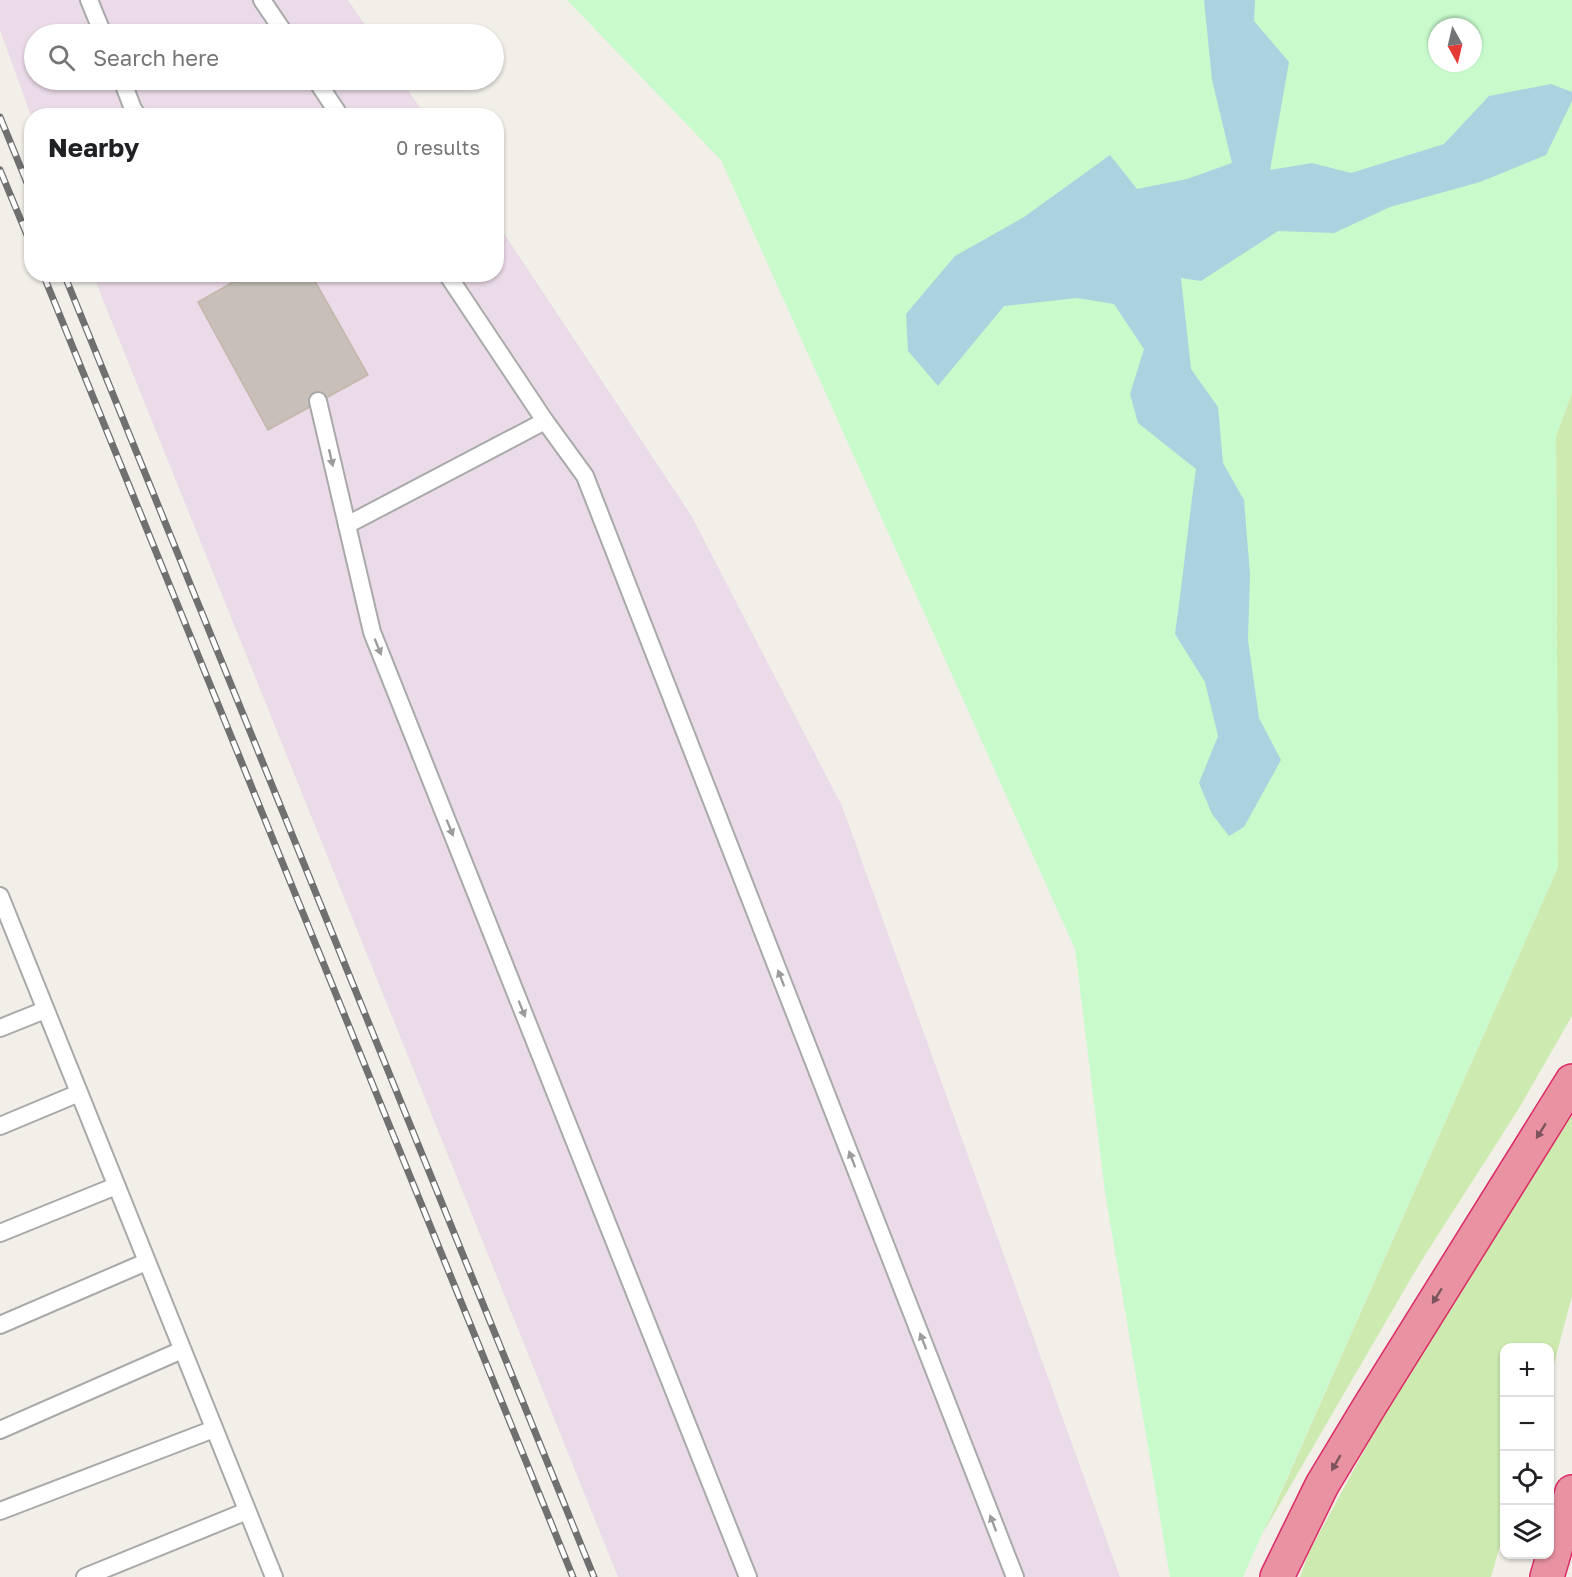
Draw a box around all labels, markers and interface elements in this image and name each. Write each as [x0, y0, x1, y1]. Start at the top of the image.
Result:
north arrow [1428, 18, 1482, 72]
search box [24, 24, 504, 90]
icon: search [45, 41, 78, 74]
text: Search here [93, 44, 219, 71]
text: Nearby [48, 132, 139, 163]
text: 0 results [396, 135, 480, 159]
one-way arrow [327, 449, 336, 468]
one-way arrow [373, 638, 383, 656]
one-way arrow [445, 820, 455, 838]
one-way arrow [776, 968, 786, 986]
one-way arrow [517, 1001, 527, 1019]
one-way arrow [1536, 1123, 1547, 1139]
one-way arrow [846, 1150, 856, 1168]
one-way arrow [1432, 1288, 1443, 1304]
one-way arrow [917, 1332, 927, 1350]
map controls [1500, 1343, 1554, 1559]
button: + [1500, 1343, 1554, 1397]
button: − [1500, 1397, 1554, 1451]
button: locate [1500, 1451, 1554, 1505]
one-way arrow [1330, 1455, 1341, 1471]
button: layers [1500, 1505, 1554, 1559]
one-way arrow [988, 1513, 998, 1531]

